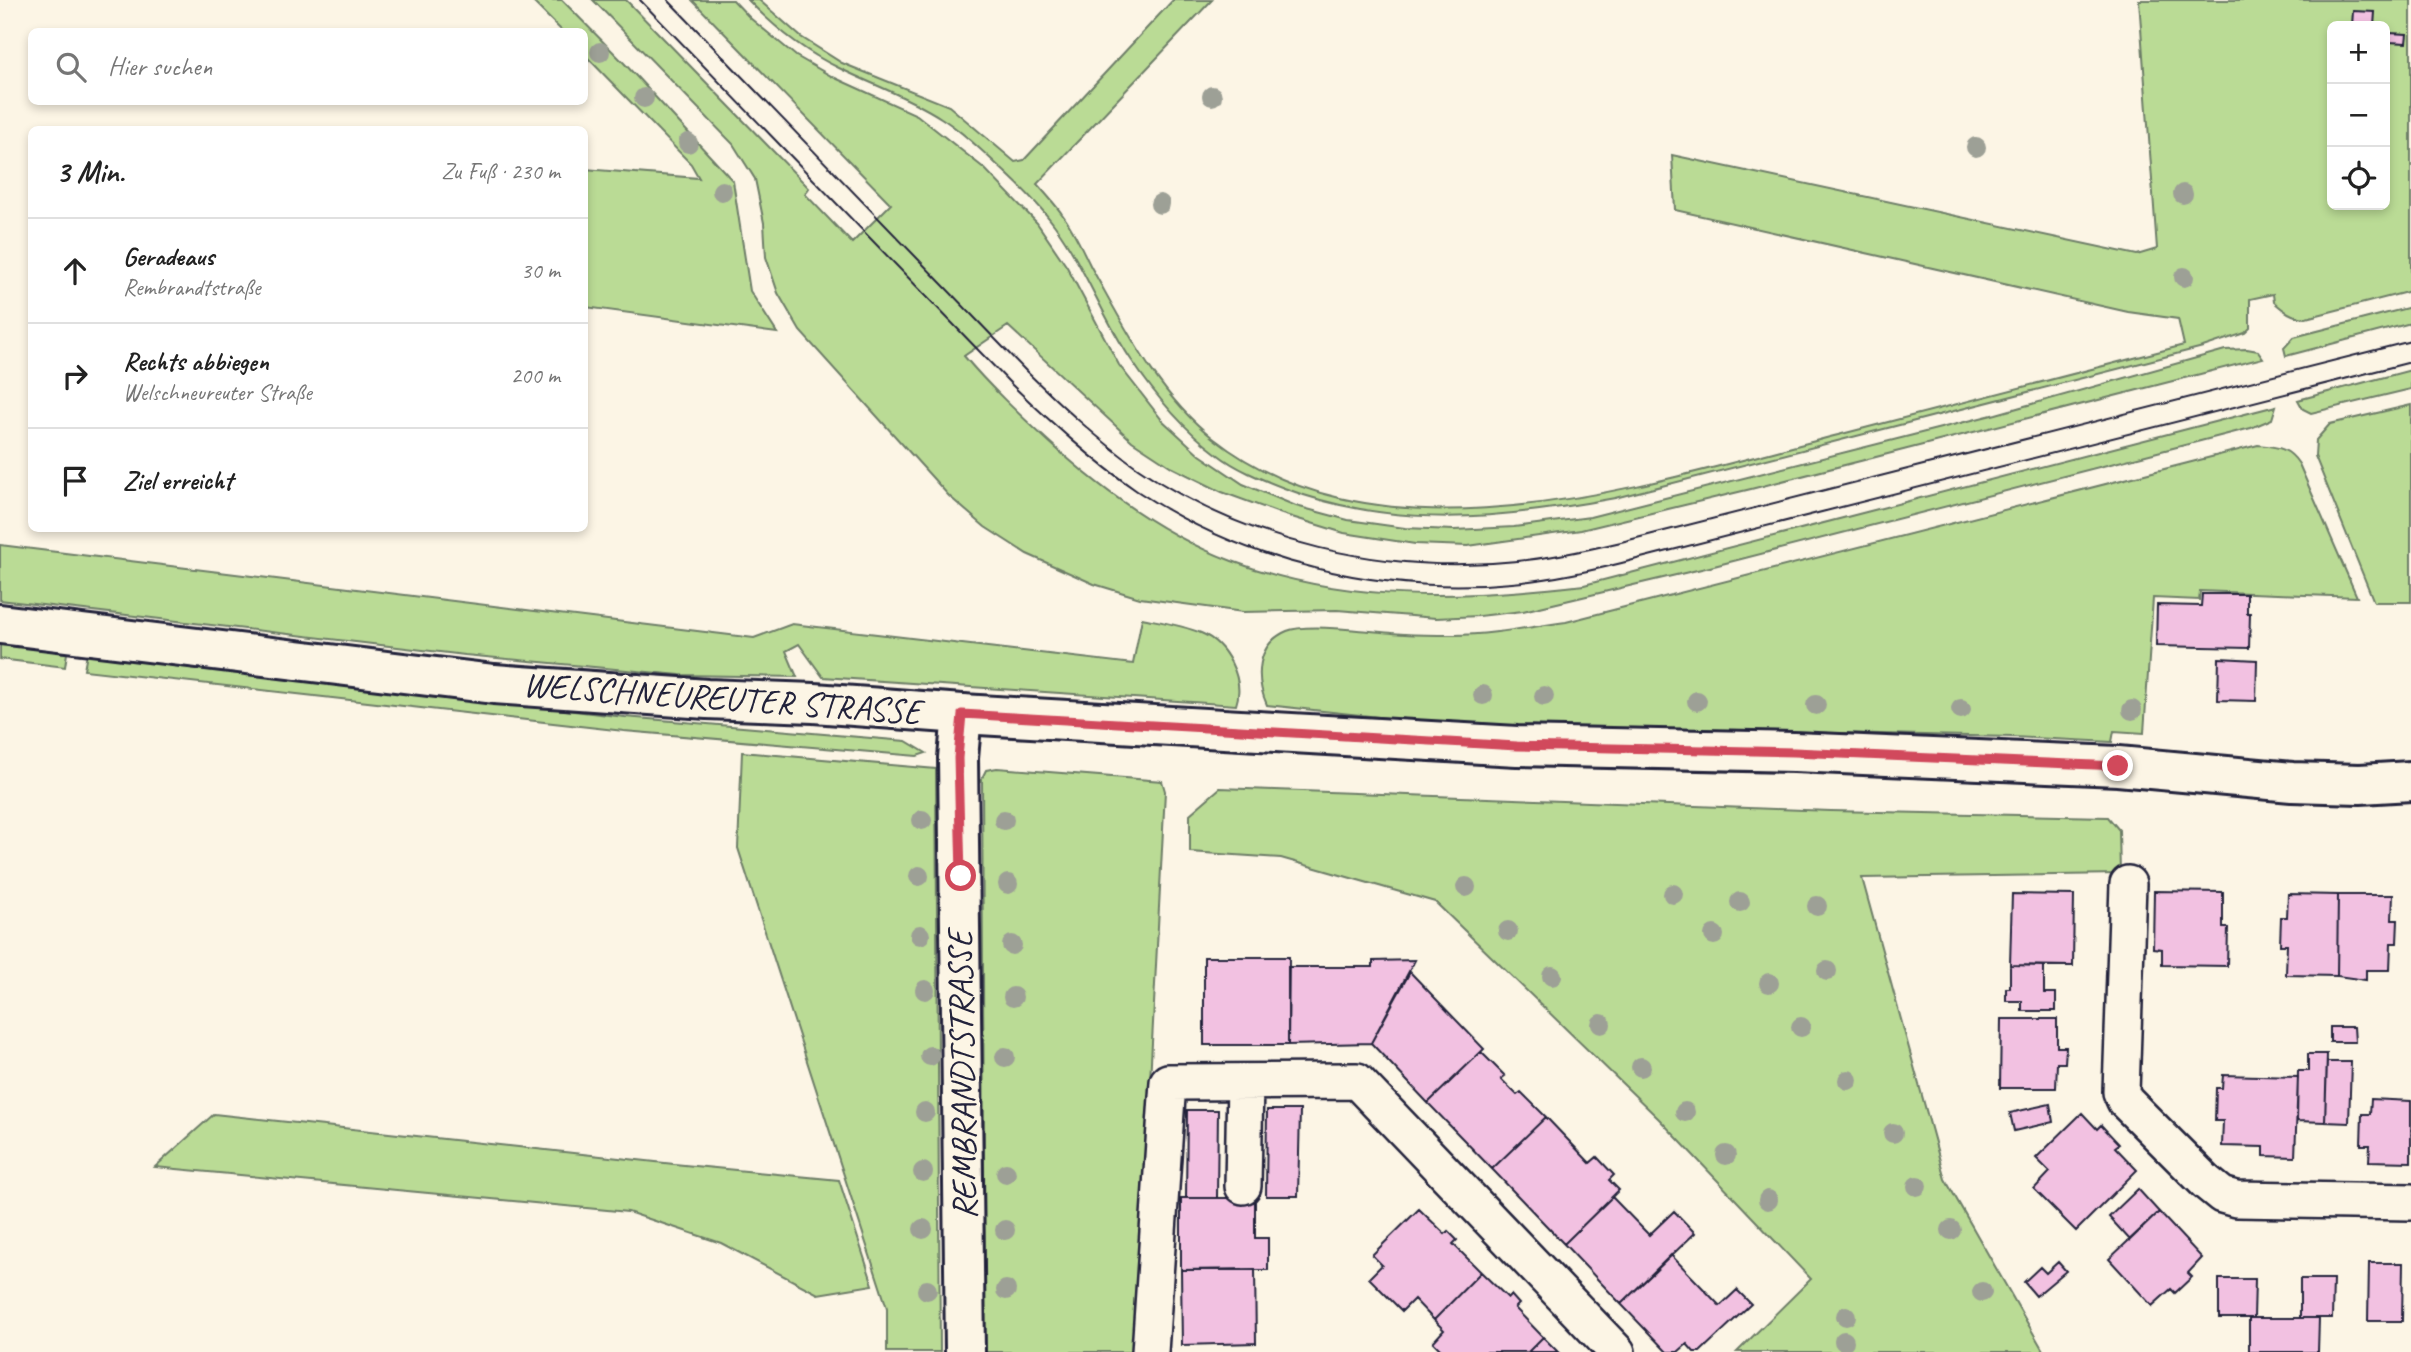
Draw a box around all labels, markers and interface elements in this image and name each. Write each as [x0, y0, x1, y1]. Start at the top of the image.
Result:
map controls [2327, 21, 2390, 210]
button: + [2327, 21, 2390, 84]
search box [28, 28, 588, 105]
icon: search [52, 48, 90, 86]
text: Hier suchen [108, 50, 212, 83]
button: − [2327, 84, 2390, 147]
button: locate [2327, 147, 2390, 210]
text: 3 Min. [56, 153, 125, 191]
text: Zu Fuß · 230 m [441, 157, 560, 186]
text: Geradeaus [123, 240, 214, 273]
icon: ahead [56, 252, 94, 290]
text: 30 m [521, 256, 560, 285]
text: Rembrandtstraße [123, 273, 260, 302]
text: Rechts abbiegen [123, 345, 269, 378]
icon: right [56, 357, 94, 395]
text: 200 m [511, 361, 560, 390]
text: Welschneureuter Straße [123, 378, 312, 407]
icon: arrive [56, 462, 94, 500]
text: Ziel erreicht [123, 464, 233, 497]
street label: WELSCHNEUREUTER STRASSE [522, 662, 927, 735]
route end [2102, 750, 2133, 781]
route start [945, 860, 976, 891]
street label: REMBRANDTSTRASSE [937, 926, 987, 1220]

